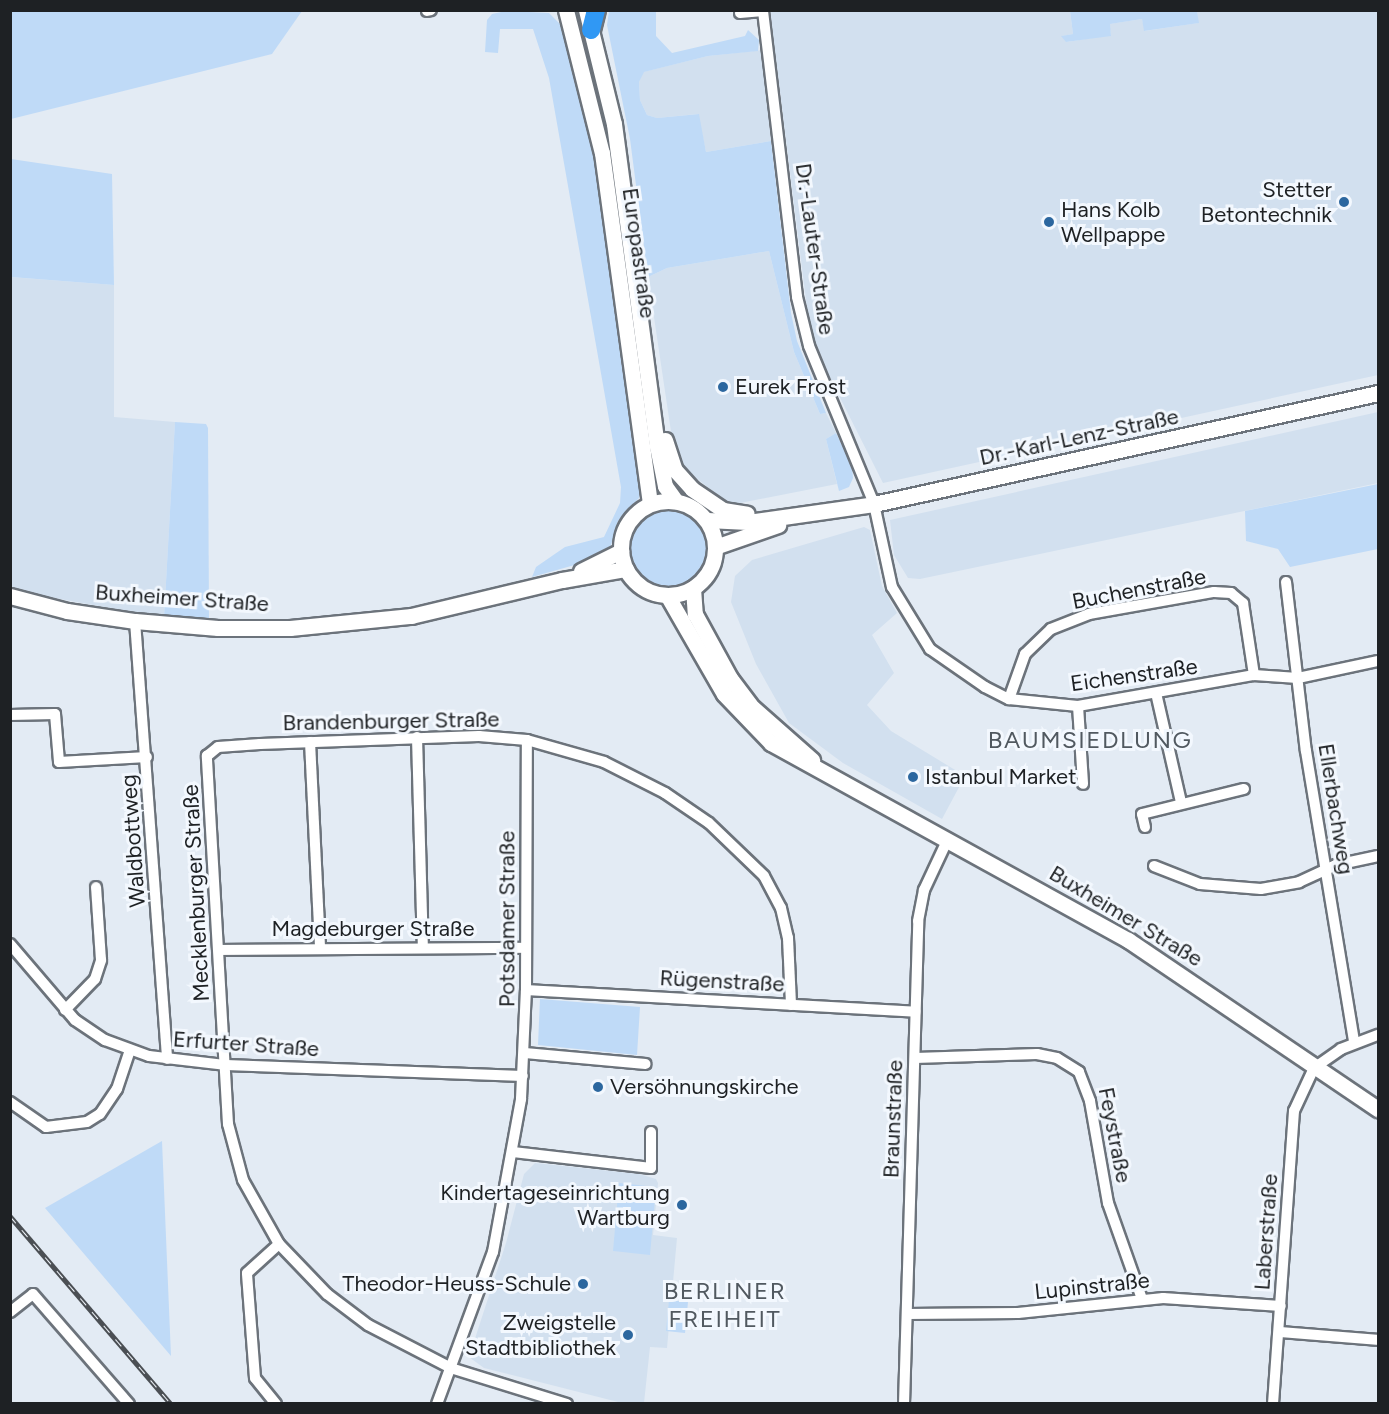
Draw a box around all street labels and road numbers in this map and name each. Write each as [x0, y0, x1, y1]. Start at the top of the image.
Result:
street label: Dr.-Lauter-Straße [790, 161, 840, 337]
street label: Europastraße [617, 186, 661, 320]
street label: Dr.-Karl-Lenz-Straße [977, 403, 1181, 471]
street label: Buchenstraße [1070, 563, 1208, 615]
street label: Buxheimer Straße [94, 579, 270, 617]
street label: Eichenstraße [1069, 653, 1199, 697]
street label: Brandenburger Straße [282, 706, 500, 736]
street label: Ellerbachweg [1313, 742, 1359, 876]
street label: Waldbottweg [115, 774, 151, 908]
street label: Mecklenburger Straße [177, 784, 215, 1002]
street label: Potsdamer Straße [494, 831, 520, 1007]
street label: Buxheimer Straße [1045, 860, 1207, 972]
street label: Magdeburger Straße [272, 916, 474, 942]
street label: Rügenstraße [659, 965, 785, 997]
street label: Erfurter Straße [172, 1026, 320, 1062]
street label: Braunstraße [878, 1059, 908, 1179]
street label: Feystraße [1093, 1085, 1137, 1185]
street label: Laberstraße [1249, 1173, 1283, 1291]
street label: Lupinstraße [1033, 1267, 1151, 1305]

